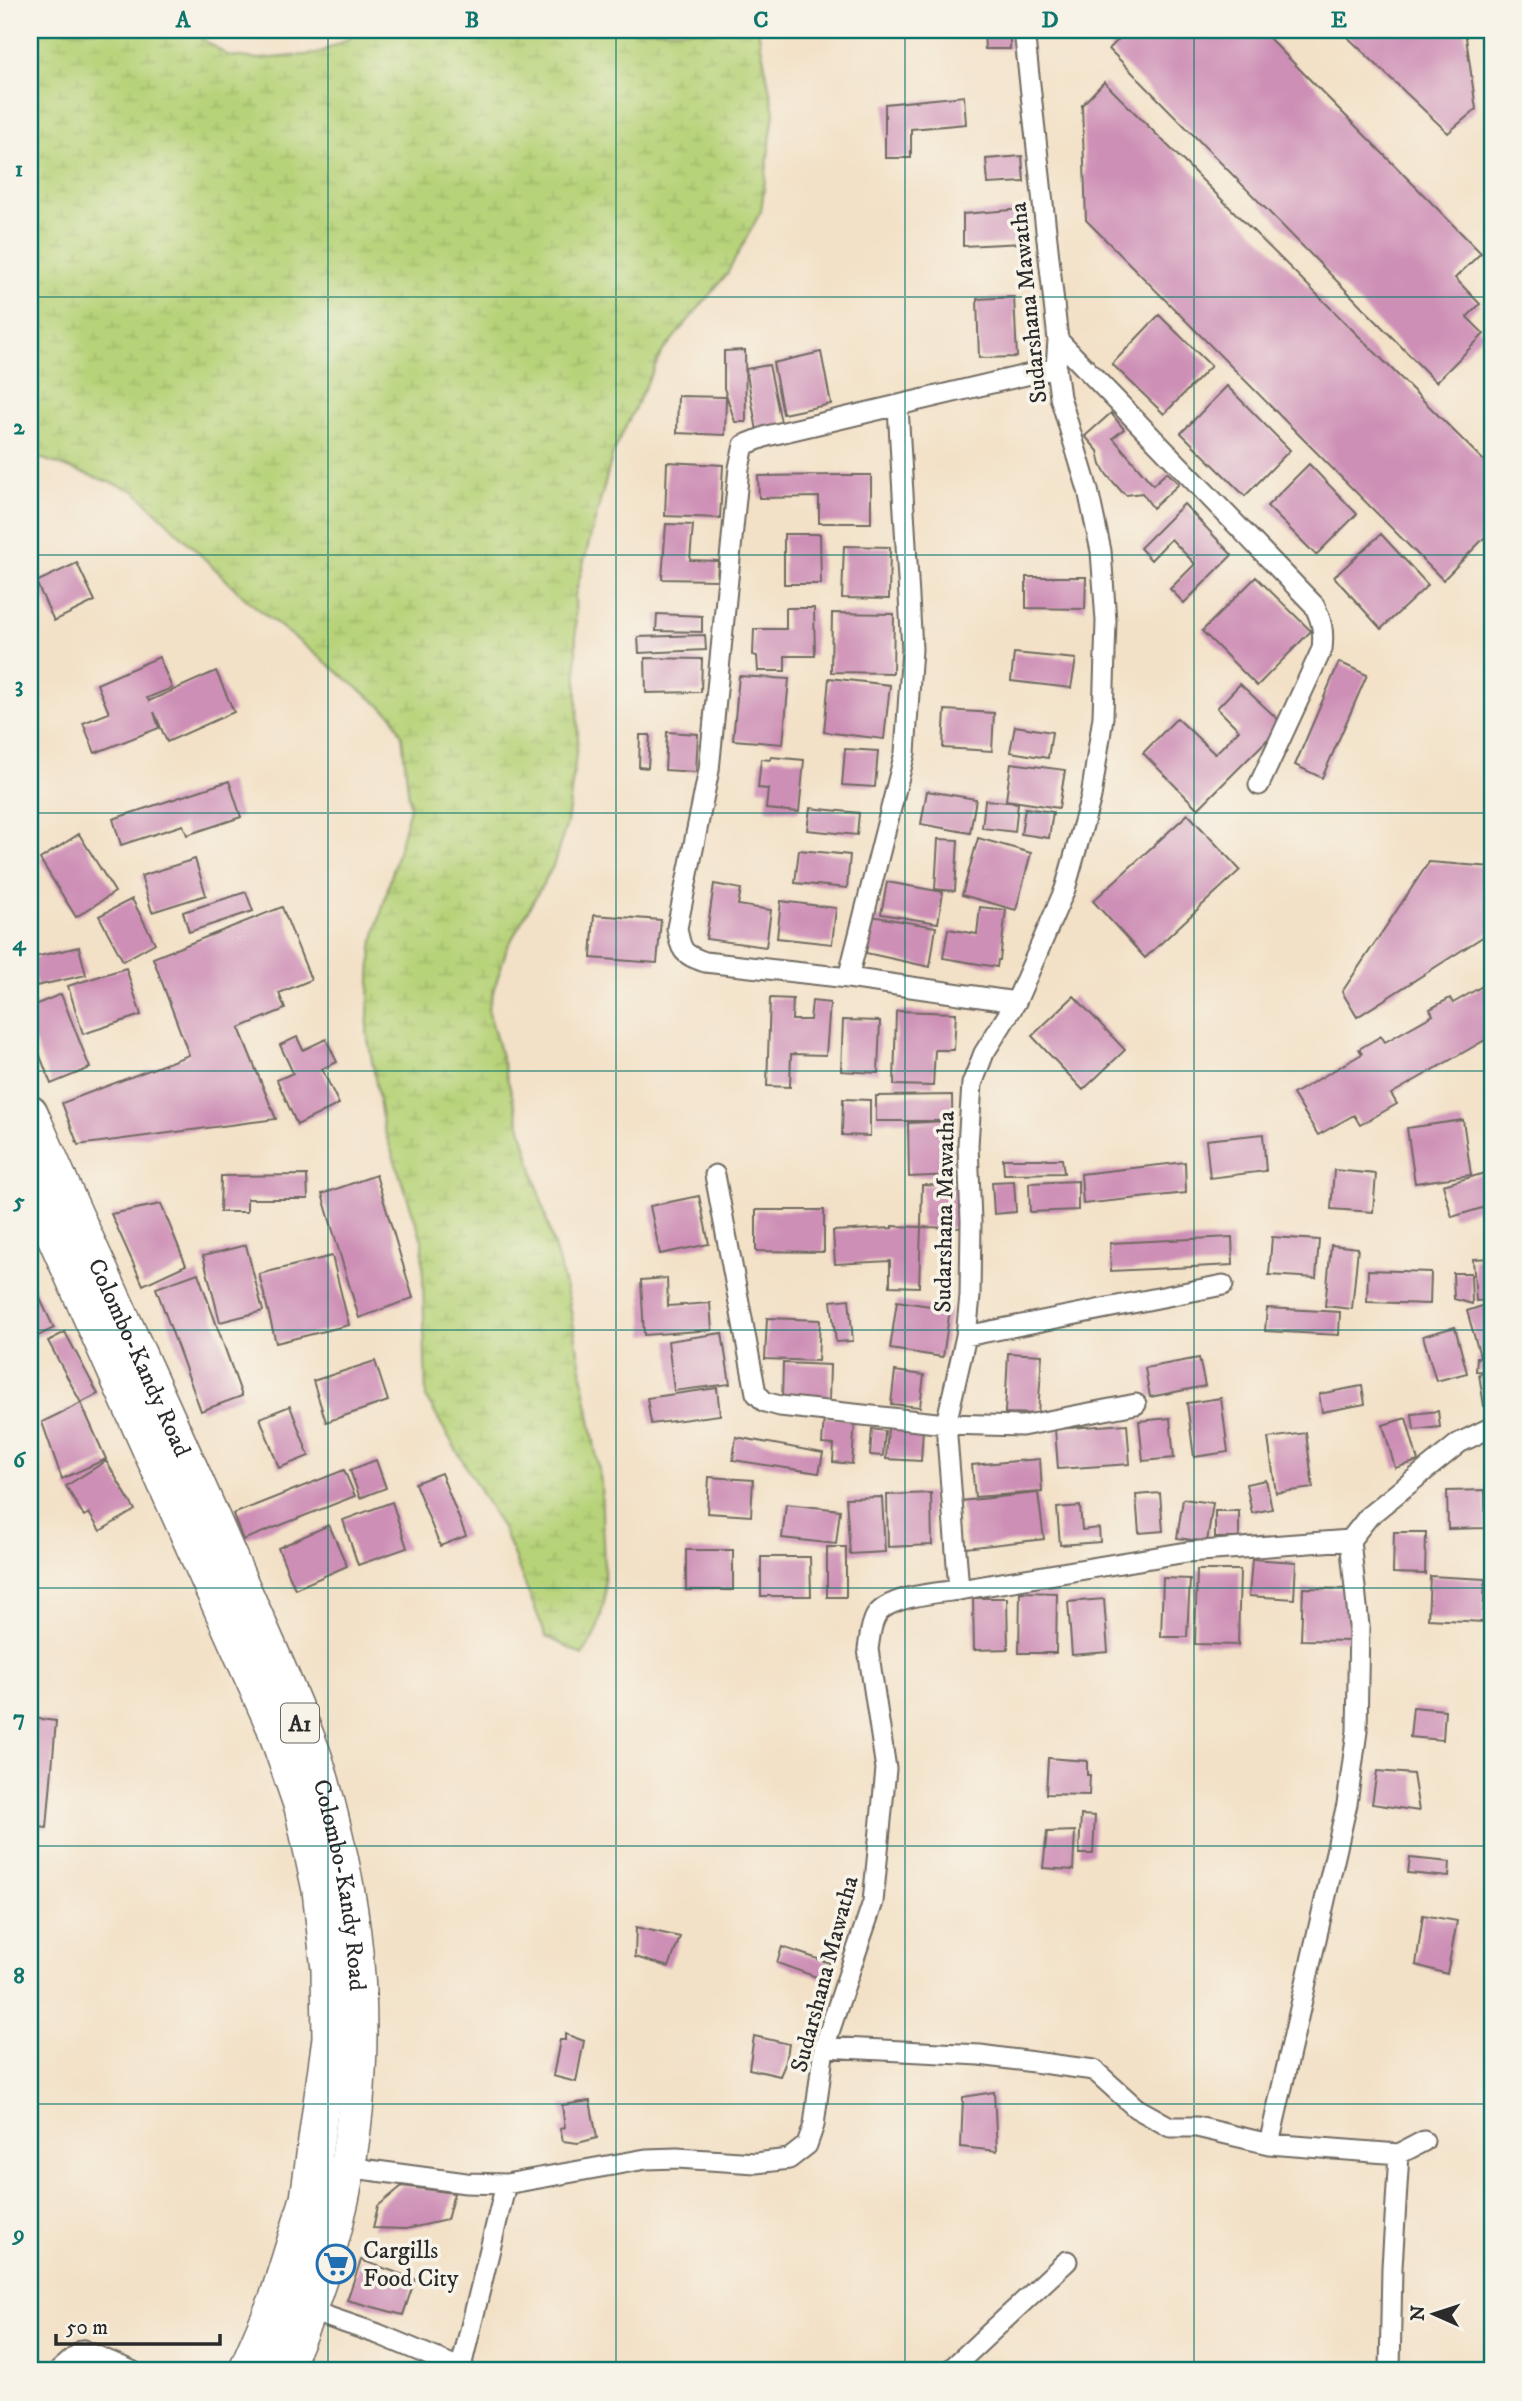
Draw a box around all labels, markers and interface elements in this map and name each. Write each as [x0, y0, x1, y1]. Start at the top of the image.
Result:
text: A [175, 6, 192, 35]
text: B [465, 6, 479, 35]
text: C [753, 6, 769, 35]
text: D [1041, 6, 1059, 35]
text: E [1331, 6, 1347, 35]
text: 1 [15, 155, 23, 184]
street label: Sudarshana Mawatha [1003, 200, 1054, 405]
text: 2 [13, 413, 25, 442]
text: 3 [15, 671, 23, 700]
text: 4 [12, 929, 27, 958]
street label: Sudarshana Mawatha [928, 1110, 962, 1313]
text: 5 [12, 1187, 25, 1216]
street label: Colombo-Kandy Road [81, 1254, 197, 1462]
text: 6 [13, 1446, 27, 1475]
text: 7 [13, 1704, 25, 1733]
road number: A1 [281, 1704, 319, 1742]
street label: Colombo-Kandy Road [306, 1776, 372, 1992]
street label: Sudarshana Mawatha [784, 1872, 866, 2076]
text: 8 [13, 1962, 25, 1991]
text: 9 [11, 2220, 25, 2249]
place label: Cargills Food City [363, 2236, 459, 2294]
supermarket icon: Cargills Food City [315, 2243, 357, 2285]
north arrow [1400, 2278, 1470, 2348]
scale bar [56, 2303, 220, 2347]
text: N [1407, 2304, 1430, 2322]
text: 50 m [66, 2315, 108, 2341]

